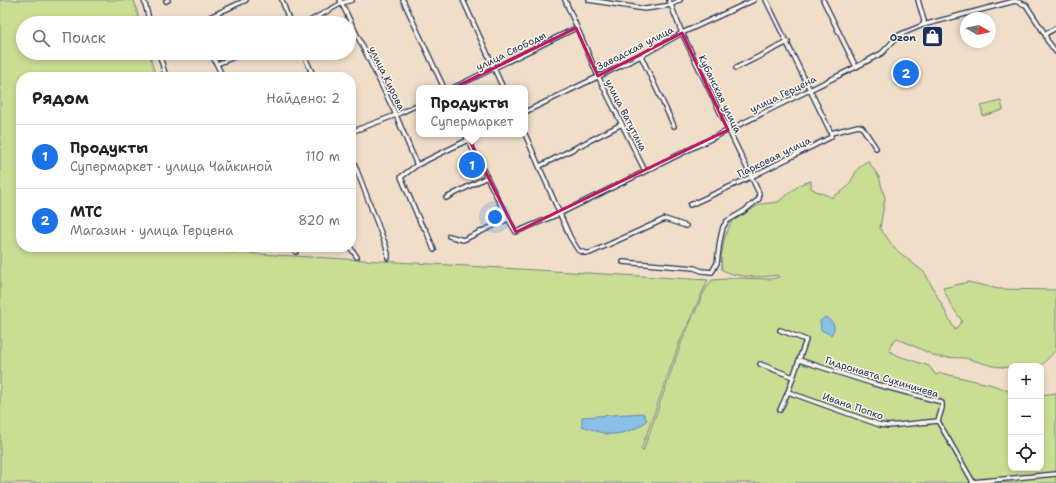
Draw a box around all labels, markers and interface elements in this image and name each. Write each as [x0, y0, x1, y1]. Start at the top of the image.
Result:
north arrow [960, 12, 996, 48]
search box [16, 16, 356, 60]
street label: Заводская улица [594, 23, 676, 73]
shop icon: Ozon [919, 24, 945, 50]
icon: search [30, 27, 52, 49]
text: Поиск [62, 28, 106, 48]
street label: улица Свободы [474, 28, 548, 74]
place label: Ozon [890, 31, 916, 44]
street label: улица Кирова [366, 44, 408, 113]
street label: Кубанская улица [695, 53, 745, 136]
pin: 2 [893, 58, 919, 88]
street label: улица Герцена [748, 72, 819, 116]
street label: улица Ватутина [602, 77, 650, 154]
popup [416, 85, 528, 137]
text: Рядом [32, 87, 89, 109]
text: Найдено: 2 [266, 90, 340, 107]
text: Продукты [431, 93, 509, 113]
text: Супермаркет [431, 113, 513, 130]
street label: Парковая улица [735, 133, 814, 180]
text: Продукты [70, 138, 148, 158]
text: 1 [42, 148, 48, 165]
text: 110 m [305, 148, 340, 165]
pin: 1 [459, 150, 485, 180]
text: Супермаркет · улица Чайкиной [70, 158, 272, 175]
text: МТС [70, 202, 102, 222]
your location [485, 207, 505, 227]
text: 2 [40, 212, 50, 229]
text: 820 m [298, 212, 340, 229]
text: Магазин · улица Герцена [70, 222, 233, 239]
street label: Гидронавта Сухиничева [824, 353, 941, 401]
map controls [1008, 363, 1044, 471]
button: + [1008, 363, 1044, 399]
street label: Ивана Попко [821, 390, 885, 422]
button: − [1008, 399, 1044, 435]
button: locate [1008, 435, 1044, 471]

